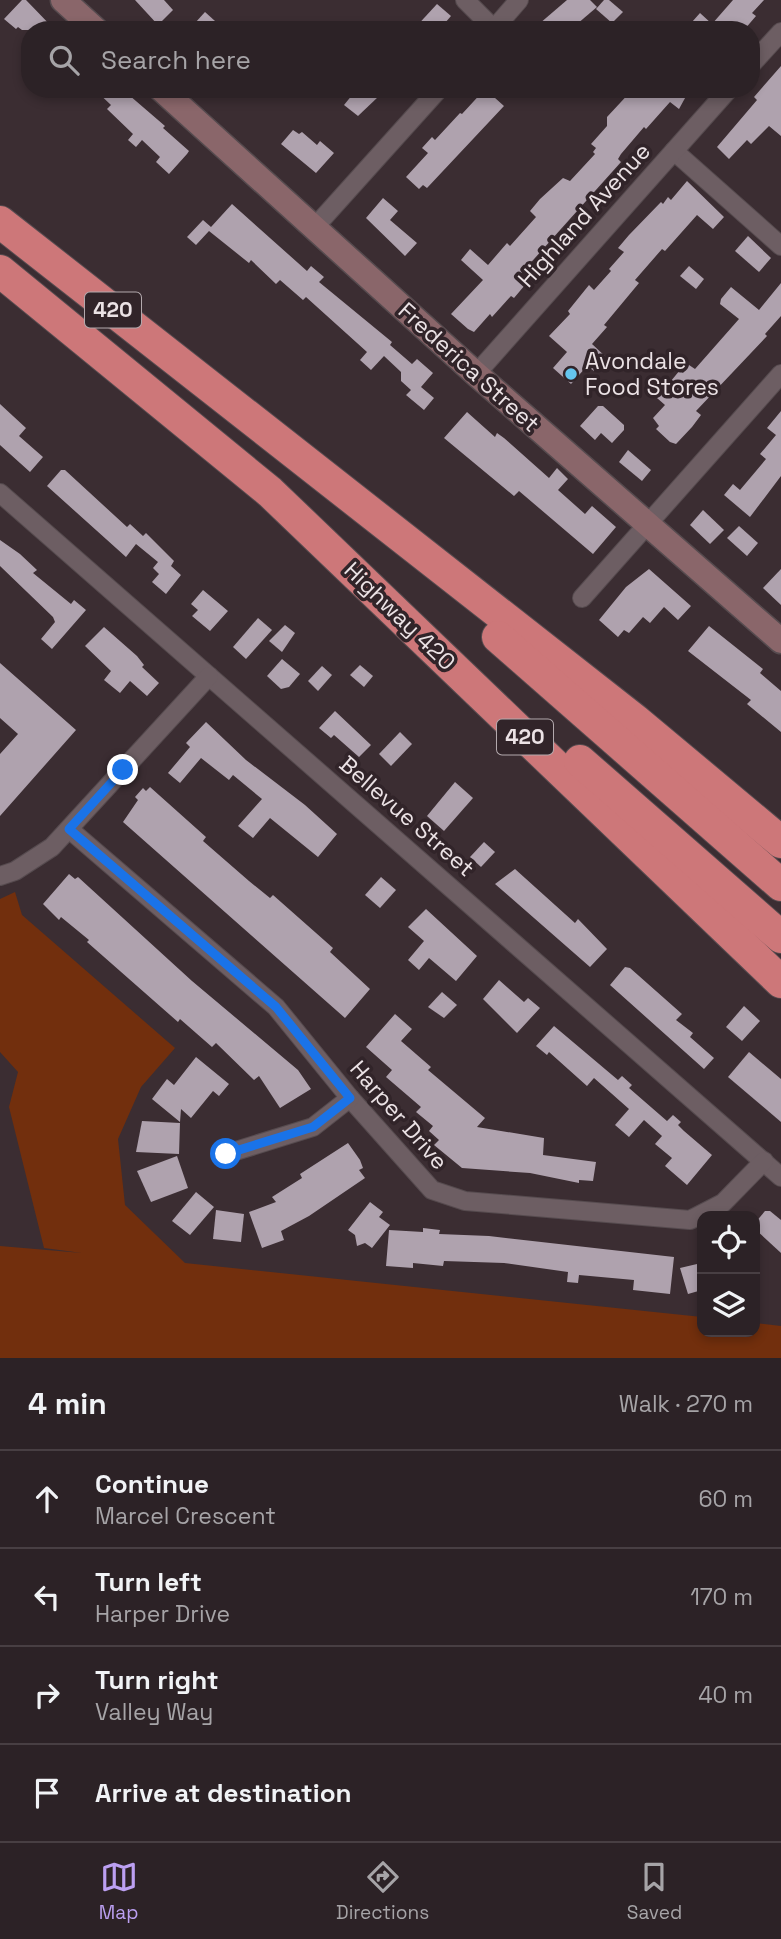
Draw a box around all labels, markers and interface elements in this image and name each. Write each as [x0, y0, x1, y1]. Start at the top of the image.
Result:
search box [21, 21, 760, 98]
icon: search [45, 41, 83, 79]
text: Search here [101, 43, 251, 77]
street label: Highland Avenue [511, 137, 657, 293]
road number: 420 [85, 292, 141, 328]
street label: Frederica Street [392, 296, 546, 438]
place label: Avondale Food Stores [585, 346, 719, 402]
marker: Avondale Food Stores [563, 366, 579, 382]
street label: Highway 420 [338, 555, 462, 677]
road number: 420 [497, 720, 553, 754]
street label: Bellevue Street [333, 749, 481, 883]
route end [107, 754, 138, 785]
street label: Harper Drive [343, 1054, 455, 1176]
route start [210, 1138, 241, 1169]
map controls [697, 1211, 760, 1337]
button: locate [697, 1211, 760, 1274]
button: layers [697, 1274, 760, 1337]
text: 4 min [28, 1384, 107, 1423]
text: Walk · 270 m [619, 1389, 753, 1419]
text: Continue [95, 1467, 209, 1501]
icon: ahead [28, 1480, 66, 1518]
text: 60 m [698, 1484, 753, 1514]
text: Marcel Crescent [95, 1501, 276, 1531]
text: Turn left [95, 1565, 202, 1599]
icon: left [28, 1578, 66, 1616]
text: 170 m [690, 1582, 753, 1612]
text: Harper Drive [95, 1599, 230, 1629]
text: Turn right [95, 1663, 219, 1697]
icon: right [28, 1676, 66, 1714]
text: 40 m [698, 1680, 753, 1710]
text: Valley Way [95, 1697, 213, 1727]
icon: arrive [28, 1774, 66, 1812]
text: Arrive at destination [95, 1776, 352, 1810]
tab: Map [99, 1858, 138, 1925]
tab: Directions [336, 1858, 429, 1925]
tab: Saved [627, 1858, 682, 1925]

